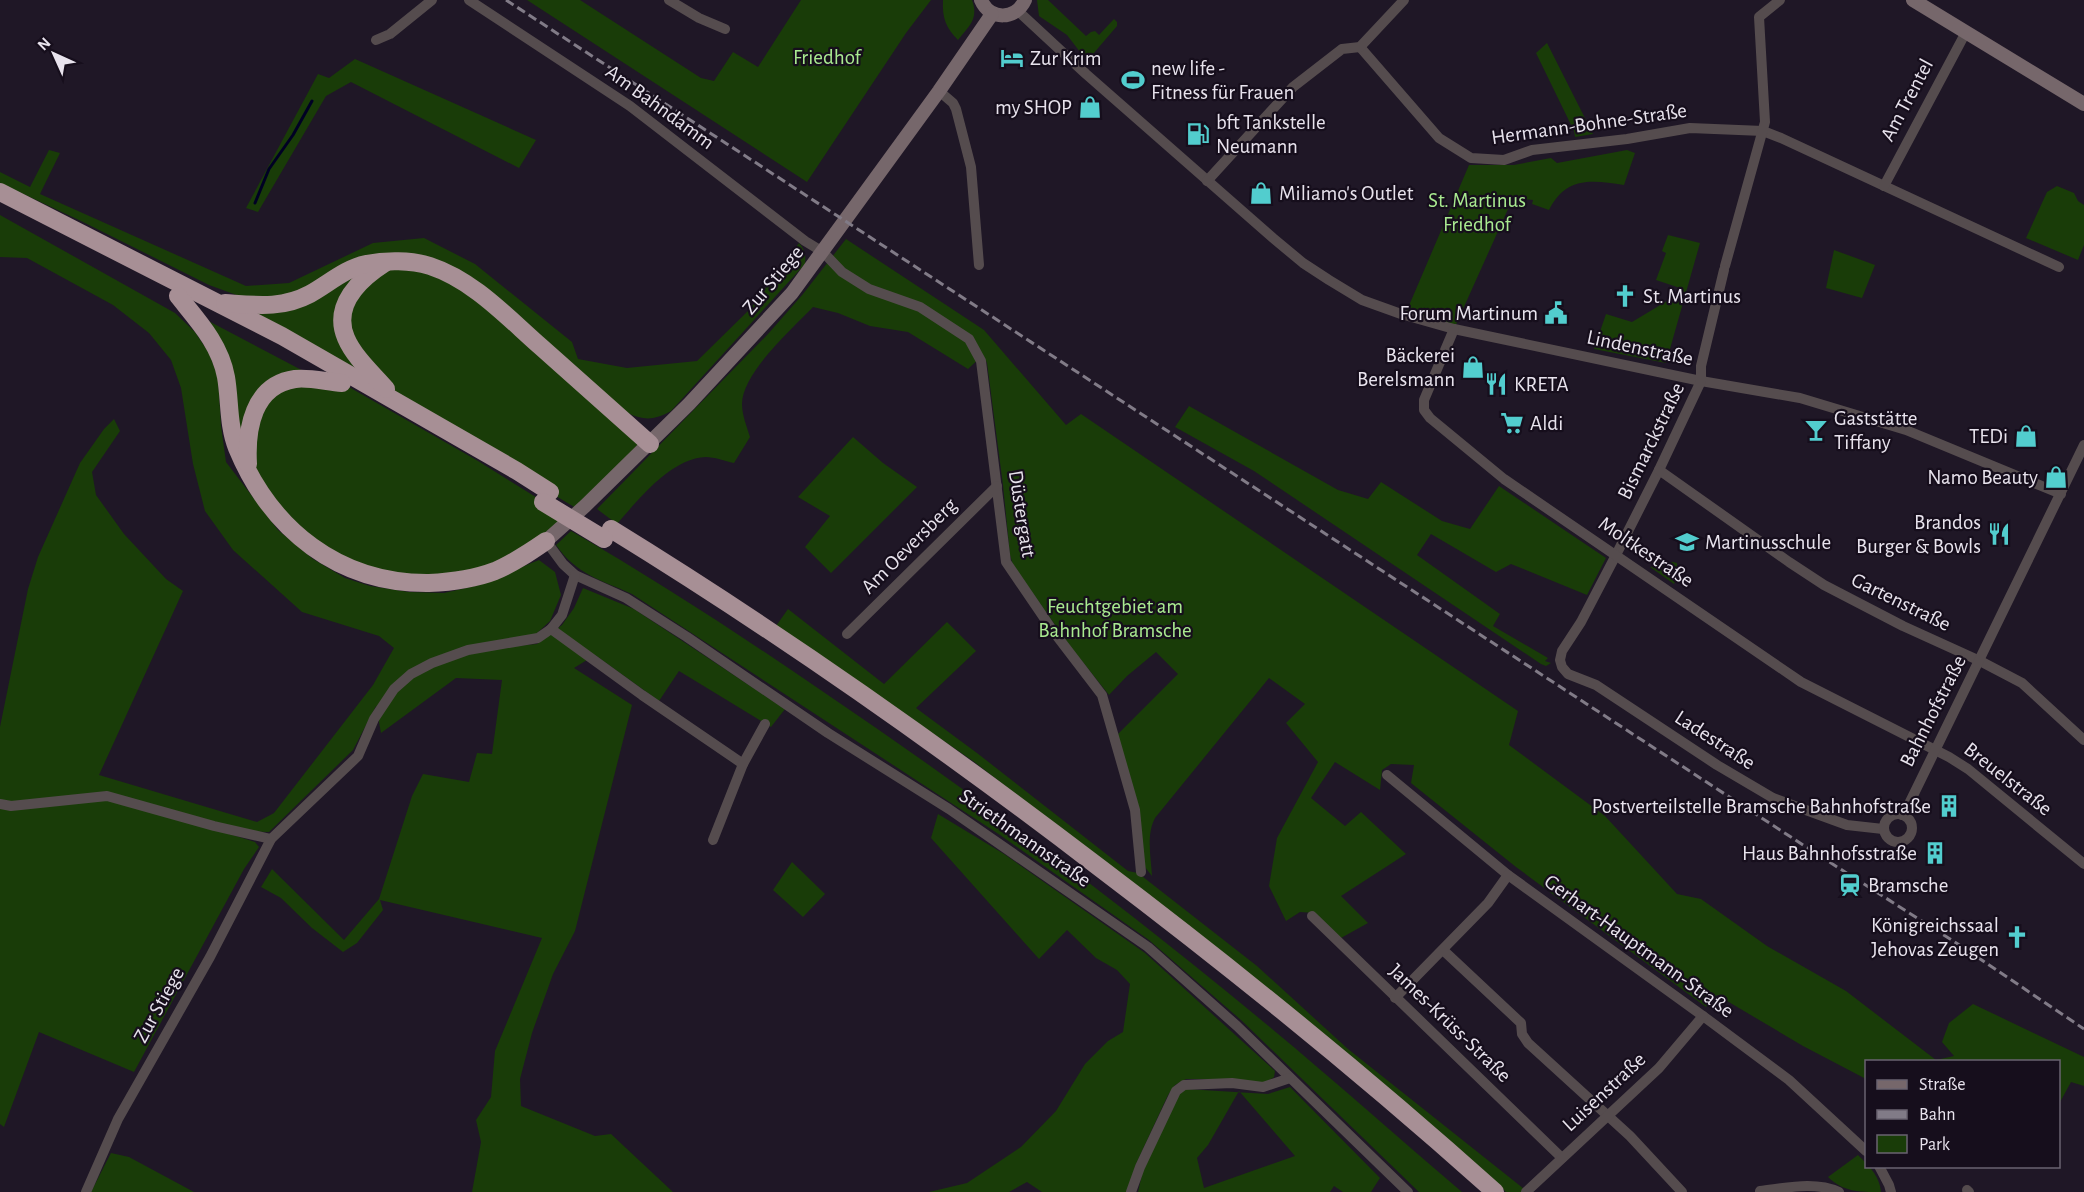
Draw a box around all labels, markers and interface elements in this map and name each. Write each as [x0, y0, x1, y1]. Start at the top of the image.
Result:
north arrow [24, 24, 84, 84]
text: N [35, 35, 54, 54]
hotel icon: Zur Krim [999, 45, 1025, 71]
park label: Friedhof [793, 47, 863, 68]
place label: Zur Krim [1030, 48, 1101, 69]
street label: Am Trentel [1877, 55, 1937, 145]
place label: new life - Fitness für Frauen [1151, 58, 1294, 103]
street label: Am Bahndamm [602, 61, 718, 153]
sports icon: new life - Fitness für Frauen [1120, 67, 1146, 93]
shop icon: my SHOP [1077, 94, 1103, 120]
place label: my SHOP [995, 97, 1072, 118]
street label: Hermann-Bohne-Straße [1490, 100, 1688, 148]
place label: bft Tankstelle Neumann [1216, 112, 1326, 157]
fuel station icon: bft Tankstelle Neumann [1185, 121, 1211, 147]
shop icon: Miliamo's Outlet [1248, 180, 1274, 206]
place label: Miliamo's Outlet [1279, 183, 1414, 204]
park label: St. Martinus Friedhof [1428, 190, 1526, 235]
street label: Zur Stiege [738, 242, 808, 318]
church icon: St. Martinus [1612, 283, 1638, 309]
place label: St. Martinus [1643, 286, 1741, 307]
public building icon: Forum Martinum [1543, 300, 1569, 326]
place label: Forum Martinum [1399, 303, 1538, 324]
street label: Lindenstraße [1585, 326, 1695, 370]
place label: Bäckerei Berelsmann [1357, 345, 1455, 390]
shop icon: Bäckerei Berelsmann [1460, 354, 1486, 380]
restaurant icon: KRETA [1483, 371, 1509, 397]
place label: KRETA [1514, 374, 1569, 395]
street label: Bismarckstraße [1614, 379, 1688, 503]
place label: Gaststätte Tiffany [1834, 408, 1918, 453]
supermarket icon: Aldi [1499, 410, 1525, 436]
place label: Aldi [1530, 413, 1563, 434]
bar icon: Gaststätte Tiffany [1803, 417, 1829, 443]
shop icon: TEDi [2013, 423, 2039, 449]
place label: TEDi [1969, 426, 2008, 447]
shop icon: Namo Beauty [2043, 464, 2069, 490]
place label: Namo Beauty [1927, 467, 2038, 488]
street label: Düstergatt [1005, 469, 1039, 559]
street label: Am Oeversberg [857, 494, 961, 598]
place label: Brandos Burger & Bowls [1856, 512, 1981, 557]
street label: Moltkestraße [1595, 513, 1697, 591]
restaurant icon: Brandos Burger & Bowls [1986, 521, 2012, 547]
school or university icon: Martinusschule [1674, 529, 1700, 555]
place label: Martinusschule [1705, 532, 1831, 553]
street label: Gartenstraße [1848, 569, 1954, 635]
park label: Feuchtgebiet am Bahnhof Bramsche [1038, 596, 1192, 641]
street label: Bahnhofstraße [1896, 652, 1970, 770]
street label: Ladestraße [1671, 706, 1759, 774]
street label: Breuelstraße [1960, 738, 2056, 820]
street label: Striethmannstraße [955, 785, 1095, 891]
building icon: Postverteilstelle Bramsche Bahnhofstraße [1936, 793, 1962, 819]
place label: Postverteilstelle Bramsche Bahnhofstraße [1592, 796, 1931, 817]
building icon: Haus Bahnhofsstraße [1922, 840, 1948, 866]
place label: Haus Bahnhofsstraße [1742, 843, 1917, 864]
street label: Gerhart-Hauptmann-Straße [1541, 870, 1737, 1022]
station icon: Bramsche [1837, 872, 1863, 898]
place label: Bramsche [1868, 875, 1948, 896]
place label: Königreichssaal Jehovas Zeugen [1871, 915, 1999, 960]
church icon: Königreichssaal Jehovas Zeugen [2004, 924, 2030, 950]
street label: James-Krüss-Straße [1385, 960, 1515, 1086]
street label: Zur Stiege [130, 964, 188, 1046]
street label: Luisenstraße [1558, 1049, 1650, 1135]
legend [1865, 1060, 2060, 1168]
text: Straße [1919, 1076, 1965, 1094]
text: Bahn [1919, 1106, 1955, 1124]
text: Park [1919, 1136, 1951, 1154]

